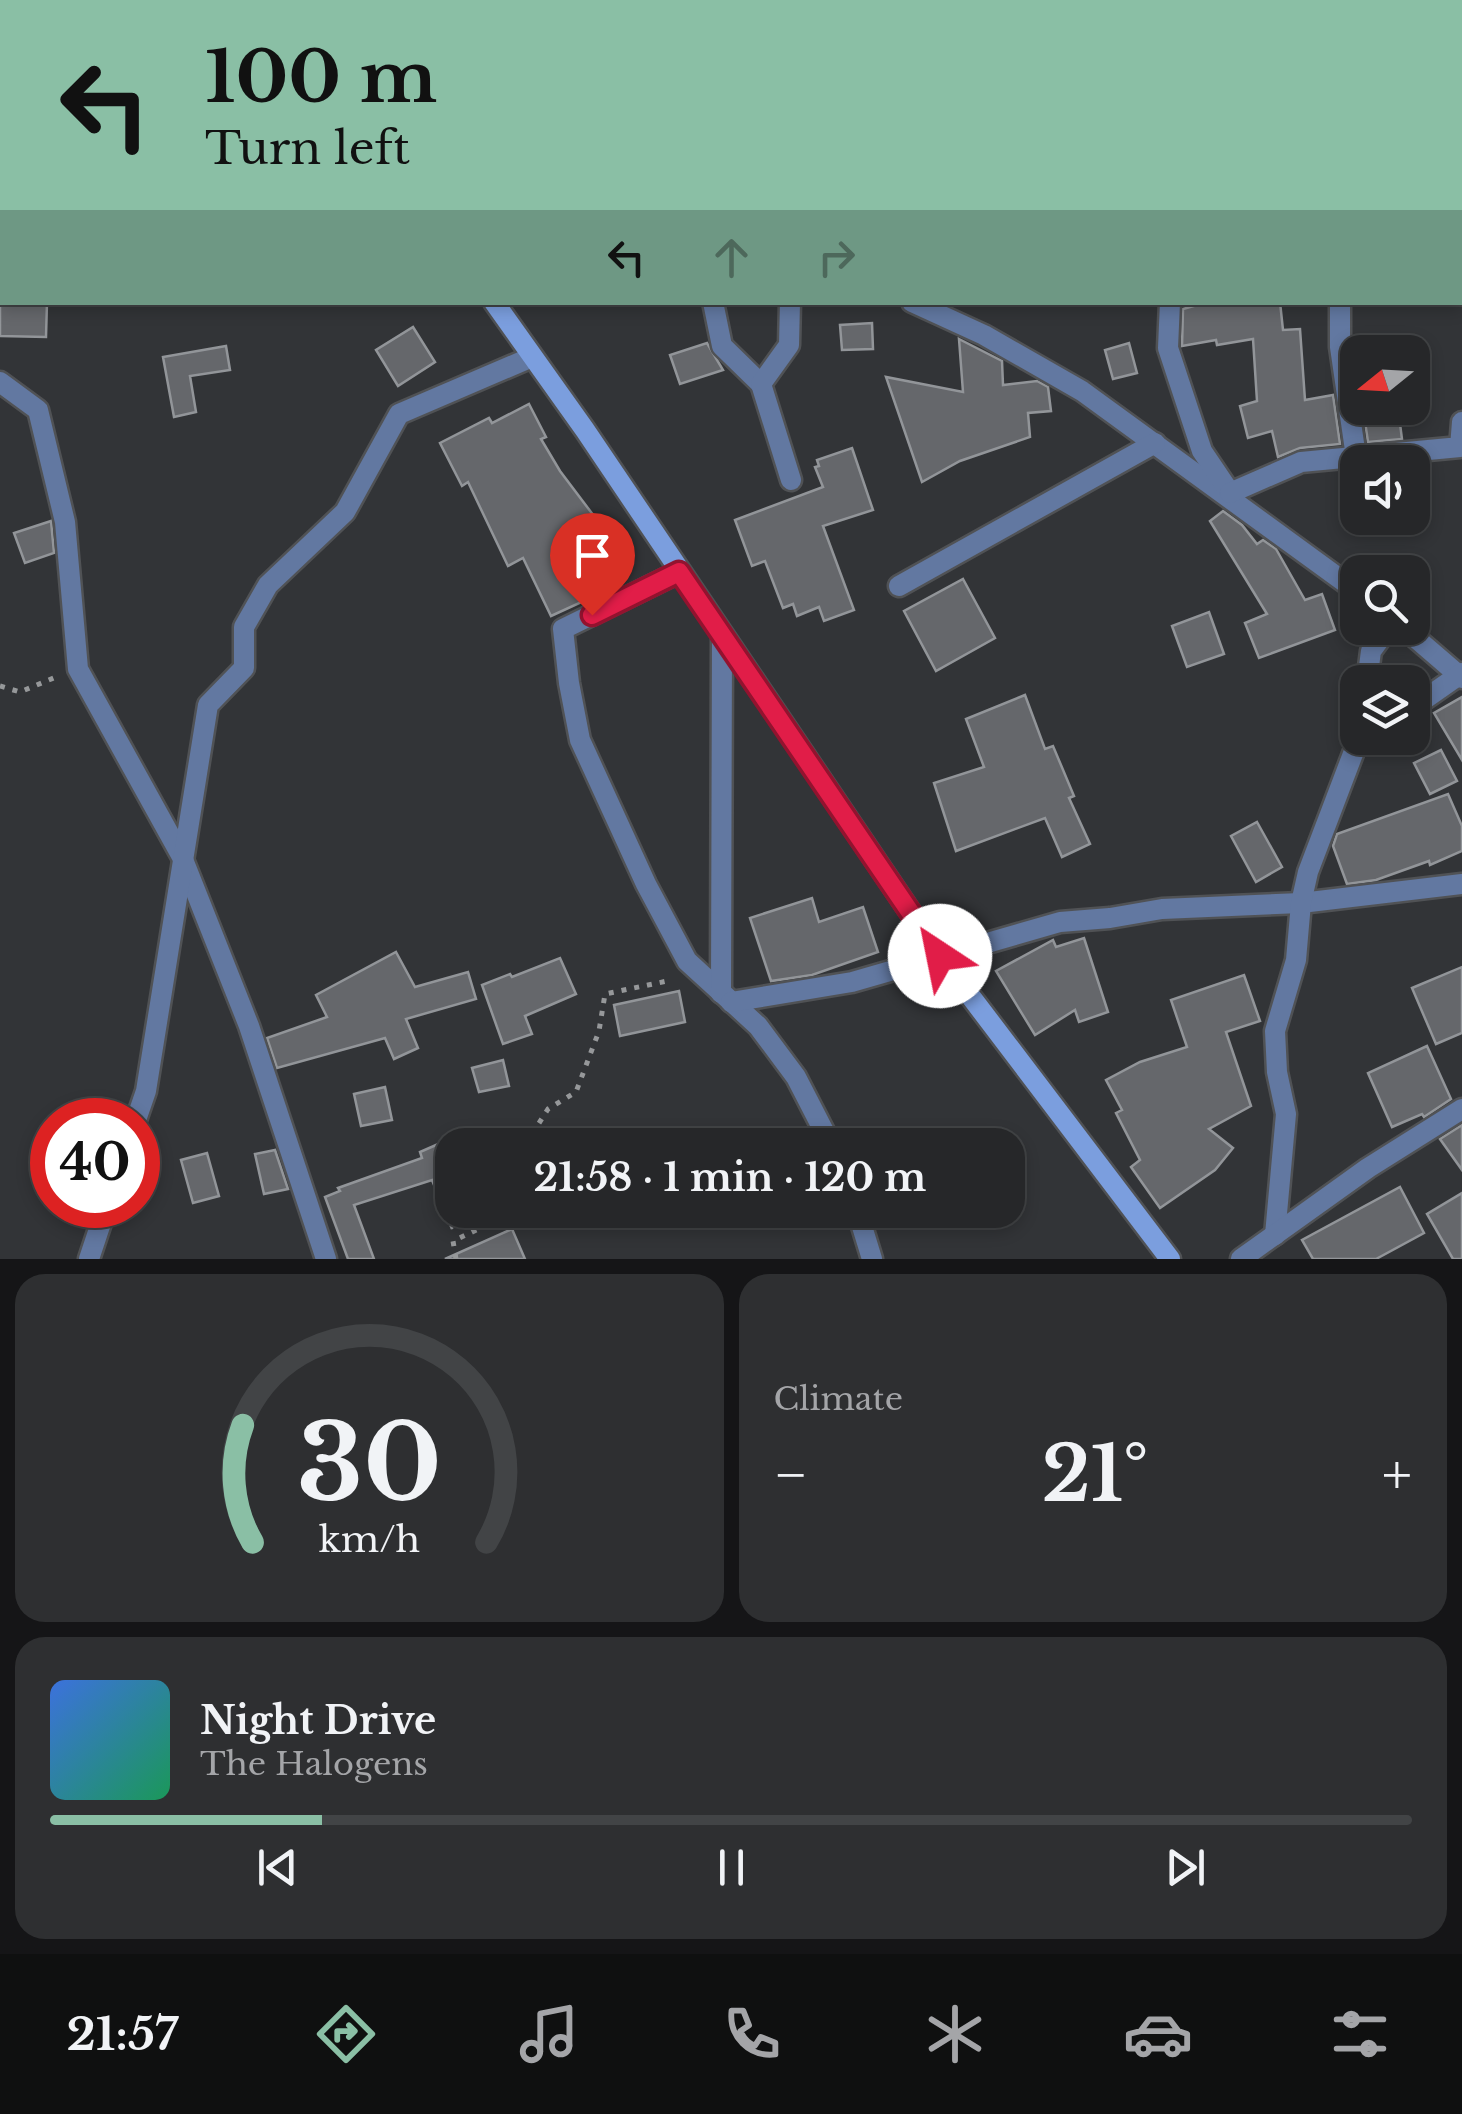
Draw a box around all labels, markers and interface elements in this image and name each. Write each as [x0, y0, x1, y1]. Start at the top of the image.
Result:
text: 100 m [205, 34, 437, 121]
icon: left [40, 40, 170, 170]
text: Turn left [205, 120, 410, 176]
icon: left [599, 230, 654, 285]
icon: ahead [704, 230, 759, 285]
icon: right [809, 230, 864, 285]
north arrow [1340, 335, 1430, 425]
map controls [1340, 335, 1430, 755]
button: sound [1340, 445, 1430, 535]
pin [550, 513, 635, 616]
icon: arrive [565, 528, 620, 583]
button: search [1340, 555, 1430, 645]
button: layers [1340, 665, 1430, 755]
position arrow [888, 904, 992, 1008]
speed limit sign: 40 [30, 1098, 160, 1228]
text: 21:58 · 1 min · 120 m [534, 1154, 926, 1201]
text: Climate [774, 1379, 903, 1419]
text: 30 [297, 1399, 442, 1528]
text: 21° [1042, 1428, 1148, 1521]
text: − [774, 1441, 808, 1509]
text: + [1382, 1441, 1412, 1509]
text: km/h [319, 1517, 420, 1562]
text: Night Drive [200, 1697, 436, 1744]
text: The Halogens [200, 1744, 428, 1784]
icon: previous [250, 1840, 305, 1895]
icon: pause [704, 1840, 759, 1895]
icon: next [1158, 1840, 1213, 1895]
icon: directions [311, 1999, 381, 2069]
icon: music [514, 1999, 584, 2069]
icon: phone [717, 1999, 787, 2069]
icon: climate [920, 1999, 990, 2069]
icon: car [1123, 1999, 1193, 2069]
icon: filters [1325, 1999, 1395, 2069]
text: 21:57 [66, 2006, 178, 2062]

